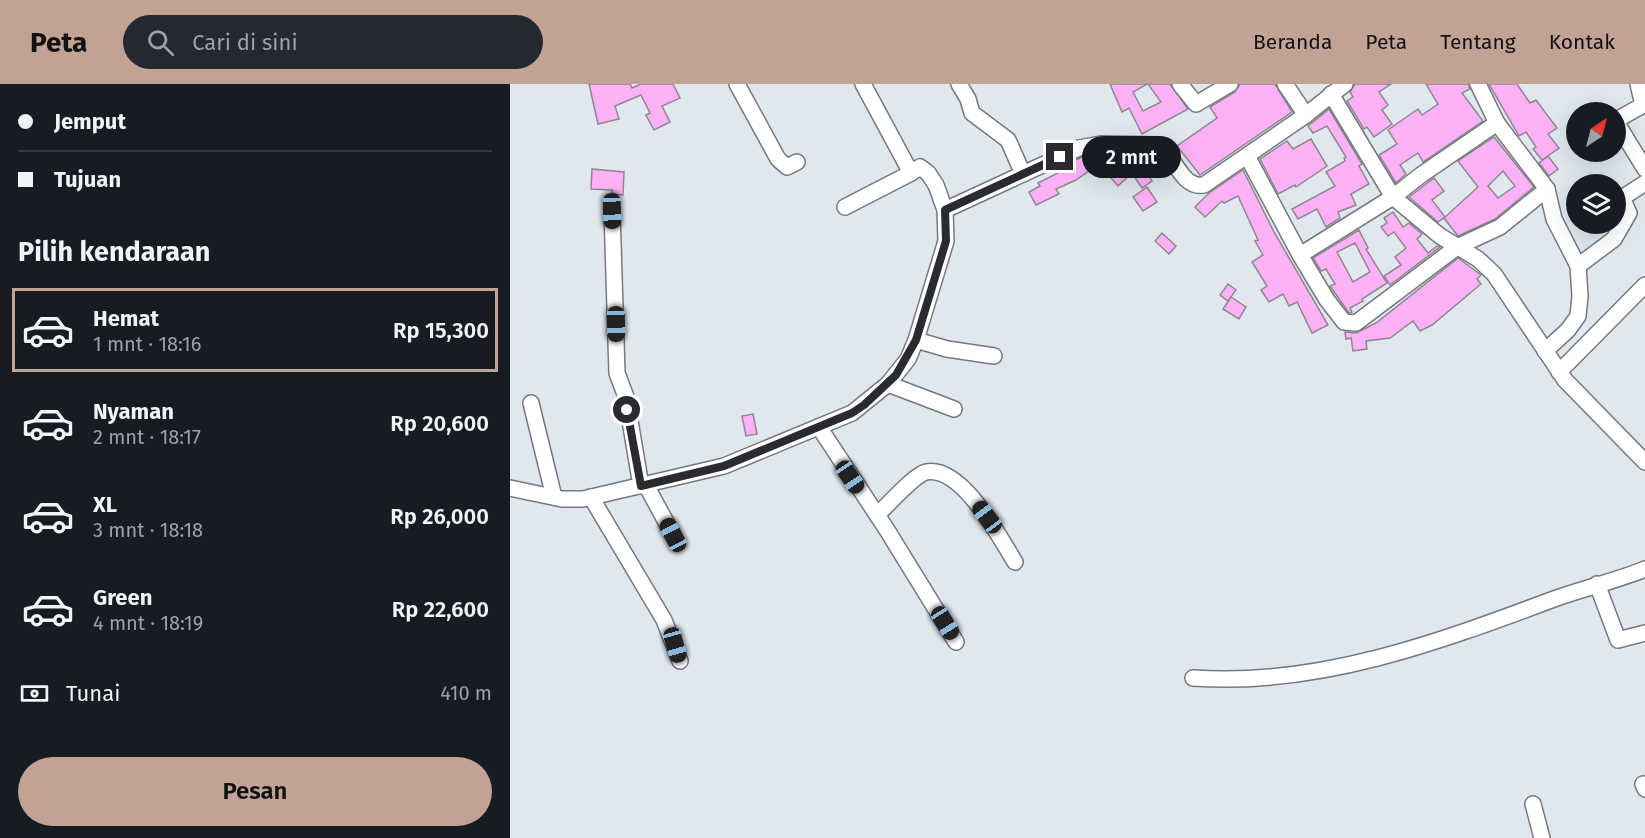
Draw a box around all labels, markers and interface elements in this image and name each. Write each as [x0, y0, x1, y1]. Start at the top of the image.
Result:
search box [123, 15, 543, 69]
text: Peta [30, 26, 87, 59]
icon: search [144, 26, 177, 59]
text: Cari di sini [192, 29, 298, 56]
text: Beranda [1253, 29, 1332, 55]
text: Peta [1365, 29, 1407, 55]
text: Tentang [1440, 29, 1516, 55]
text: Kontak [1549, 29, 1615, 55]
north arrow [1566, 102, 1626, 162]
map controls [1566, 102, 1626, 234]
text: Jemput [54, 108, 126, 135]
callout: 2 mnt [1081, 136, 1180, 178]
route end [1046, 143, 1073, 170]
text: 2 mnt [1106, 145, 1157, 169]
text: Tujuan [54, 166, 121, 193]
button: layers [1566, 174, 1626, 234]
car [602, 193, 622, 229]
text: Pilih kendaraan [18, 236, 210, 268]
icon: car [21, 303, 75, 357]
text: Hemat [93, 305, 159, 332]
car [607, 306, 625, 342]
text: Rp 15,300 [393, 317, 489, 344]
text: 1 mnt · 18:16 [93, 332, 201, 356]
icon: car [21, 396, 75, 450]
route start [613, 396, 640, 423]
text: Nyaman [93, 398, 174, 425]
text: Rp 20,600 [390, 410, 489, 437]
text: 2 mnt · 18:17 [93, 425, 201, 449]
car [832, 457, 868, 497]
icon: car [21, 489, 75, 543]
text: XL [93, 491, 117, 518]
car [969, 497, 1005, 537]
text: Rp 26,000 [390, 503, 489, 530]
car [657, 515, 689, 555]
text: 3 mnt · 18:18 [93, 518, 203, 542]
icon: car [21, 582, 75, 636]
text: Green [93, 584, 152, 611]
text: Rp 22,600 [392, 596, 489, 623]
car [928, 603, 962, 643]
text: 4 mnt · 18:19 [93, 611, 203, 635]
car [661, 625, 689, 665]
icon: cash [18, 677, 51, 710]
text: Tunai [66, 680, 120, 707]
text: 410 m [440, 681, 492, 705]
button: Pesan [18, 757, 492, 826]

